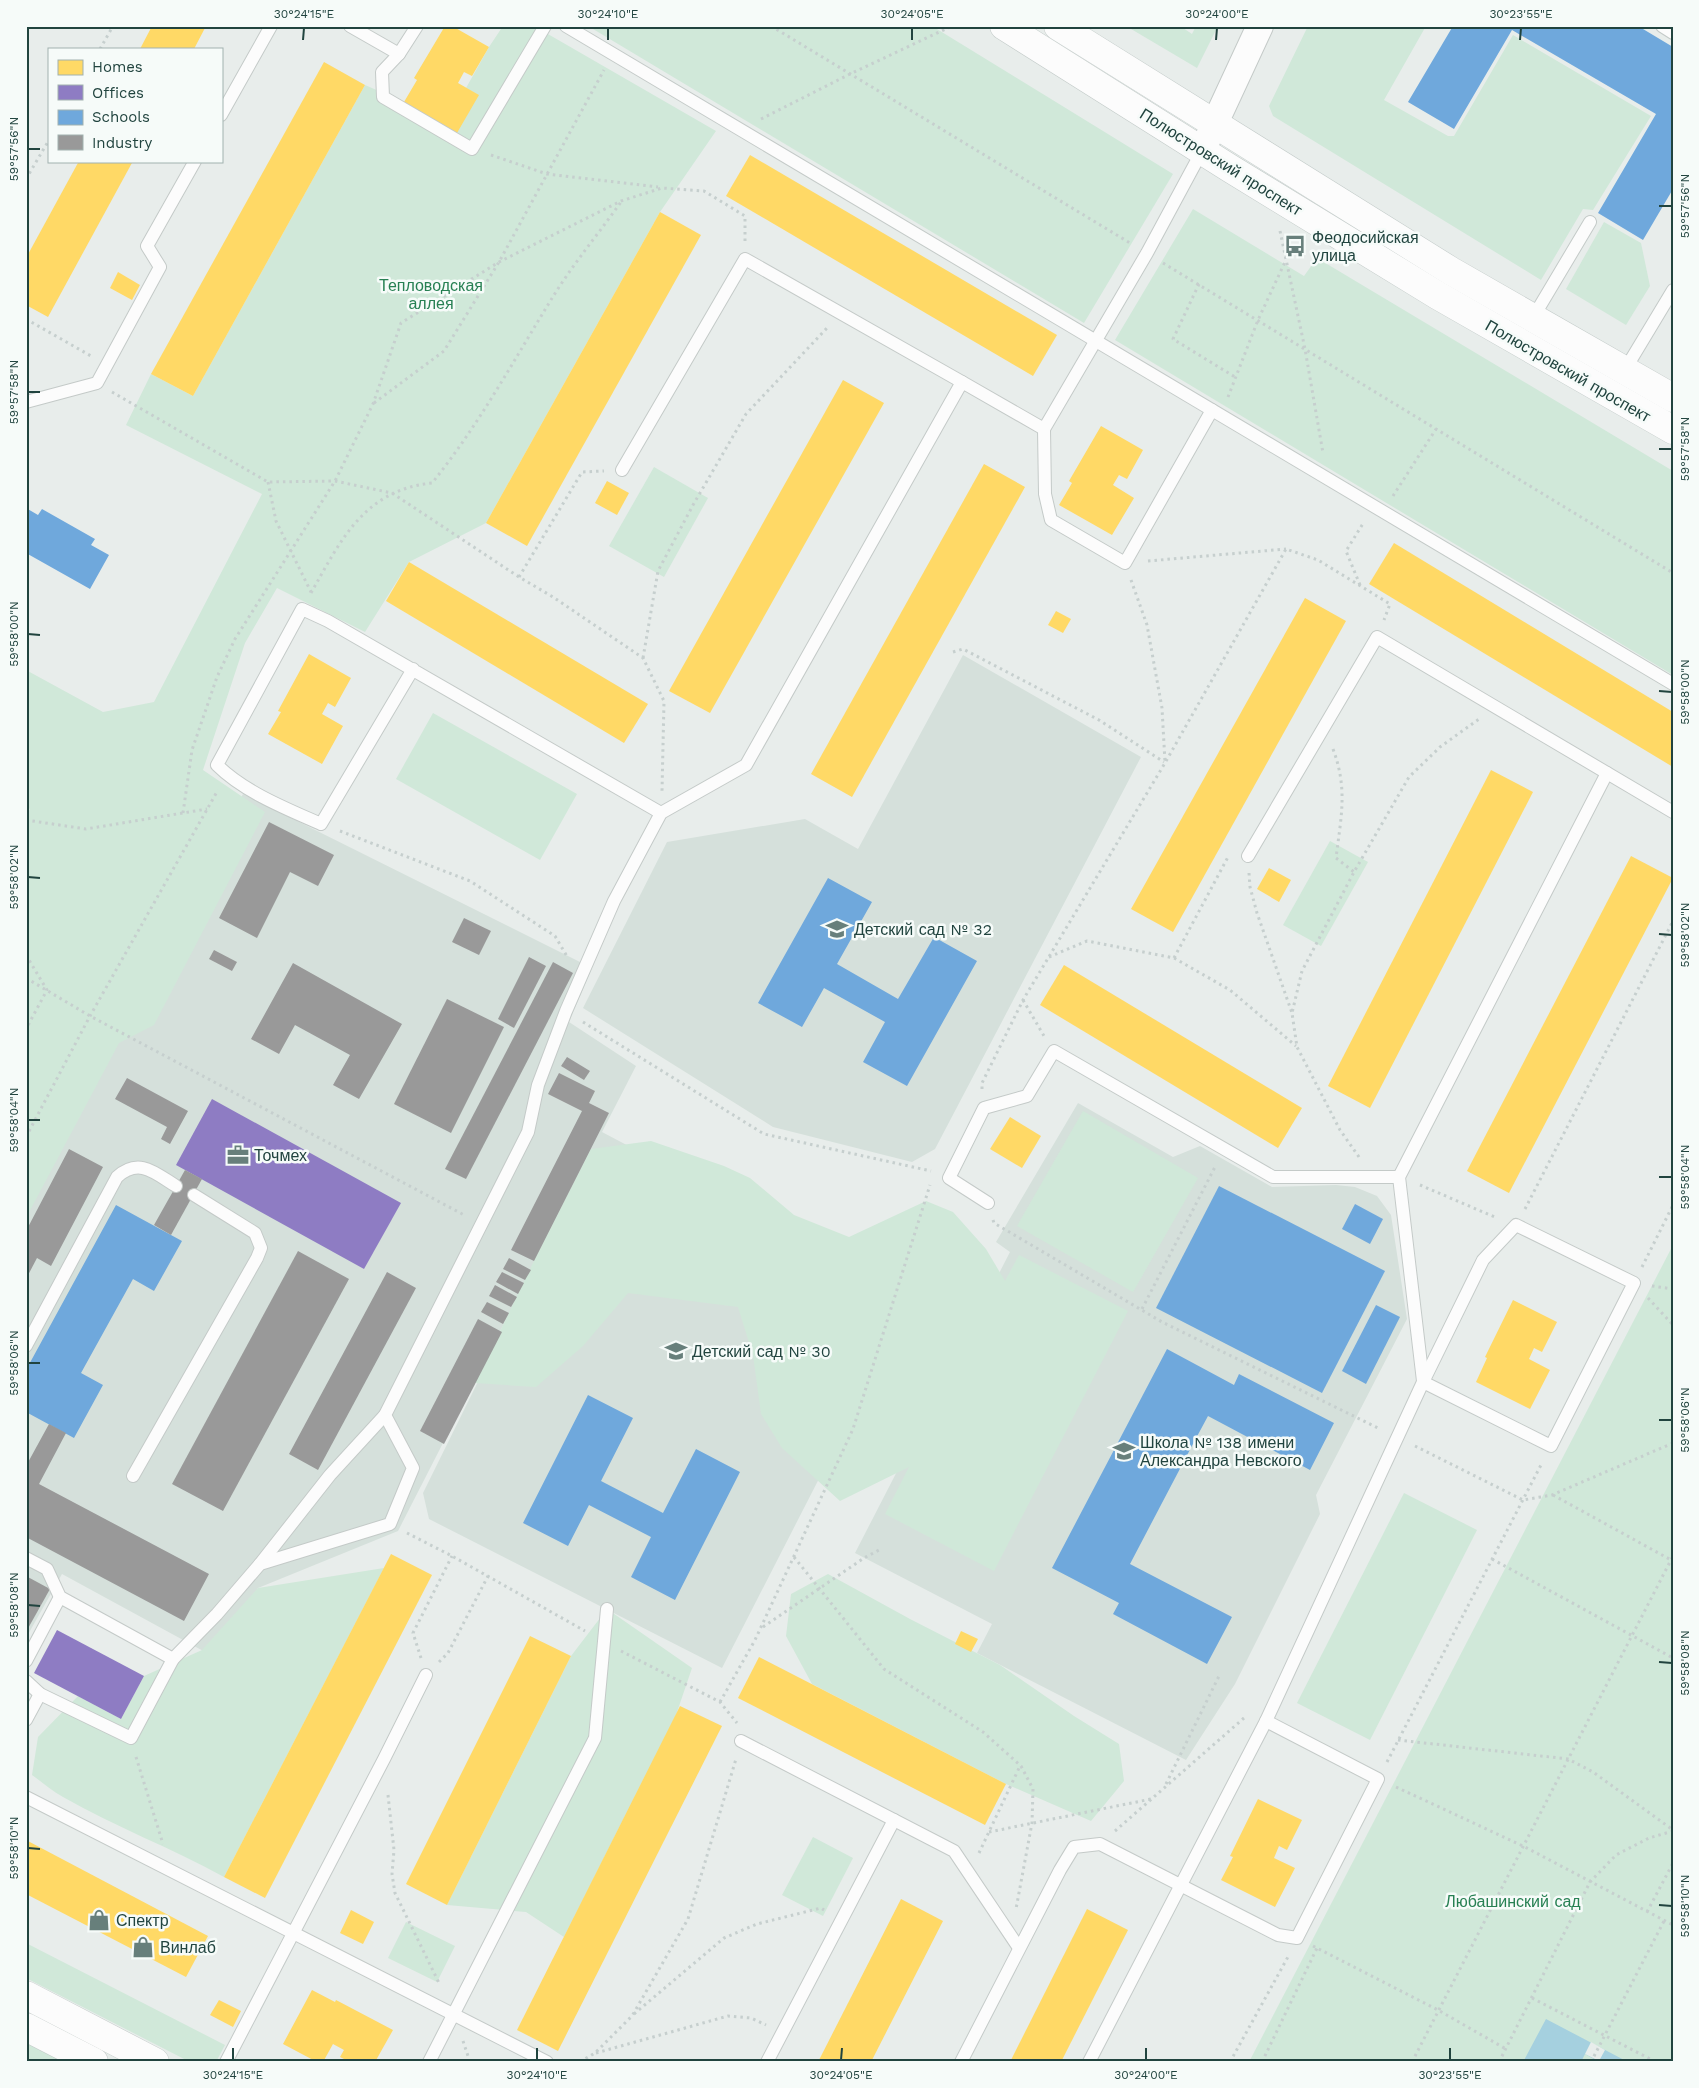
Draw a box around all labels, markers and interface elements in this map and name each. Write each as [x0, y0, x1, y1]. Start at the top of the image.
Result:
text: 30°24'15"E [274, 7, 335, 21]
text: 30°24'10"E [578, 7, 639, 21]
text: 30°24'05"E [880, 7, 944, 21]
text: 30°24'00"E [1185, 7, 1249, 21]
text: 30°23'55"E [1489, 7, 1553, 21]
legend [48, 48, 222, 162]
text: Homes [92, 58, 143, 76]
text: Offices [92, 84, 144, 102]
street label: Полюстровский проспект [1136, 104, 1306, 220]
text: Schools [92, 108, 150, 126]
text: 59°57'56"N [7, 117, 21, 181]
text: Industry [92, 134, 153, 152]
text: 59°57'56"N [1678, 174, 1692, 238]
place label: Феодосийская улица [1312, 228, 1419, 265]
bus stop icon: Феодосийская улица [1282, 233, 1308, 259]
park label: Тепловодская аллея [379, 276, 483, 313]
street label: Полюстровский проспект [1482, 316, 1655, 426]
text: 59°57'58"N [7, 360, 21, 424]
text: 59°57'58"N [1678, 417, 1692, 481]
text: 59°58'00"N [7, 601, 21, 667]
text: 59°58'00"N [1678, 659, 1692, 725]
text: 59°58'02"N [7, 844, 21, 910]
text: 59°58'02"N [1678, 902, 1692, 968]
school or university icon: Детский сад № 32 [824, 916, 850, 942]
place label: Детский сад № 32 [854, 920, 992, 939]
text: 59°58'04"N [7, 1088, 21, 1152]
office icon: Точмех [225, 1142, 251, 1168]
text: 59°58'04"N [1678, 1145, 1692, 1209]
place label: Точмех [254, 1146, 307, 1165]
text: 59°58'06"N [7, 1330, 21, 1396]
school or university icon: Детский сад № 30 [663, 1338, 689, 1364]
place label: Детский сад № 30 [692, 1342, 831, 1361]
text: 59°58'06"N [1678, 1387, 1692, 1453]
place label: Школа № 138 имени Александра Невского [1140, 1433, 1302, 1470]
school or university icon: Школа № 138 имени Александра Невского [1111, 1438, 1137, 1464]
text: 59°58'08"N [7, 1572, 21, 1638]
text: 59°58'08"N [1678, 1630, 1692, 1696]
text: 59°58'10"N [7, 1817, 21, 1879]
text: 59°58'10"N [1678, 1875, 1692, 1937]
park label: Любашинский сад [1445, 1892, 1581, 1911]
shop icon: Спектр [86, 1907, 112, 1933]
place label: Спектр [116, 1911, 169, 1930]
shop icon: Винлаб [130, 1934, 156, 1960]
place label: Винлаб [160, 1938, 216, 1957]
text: 30°24'15"E [203, 2068, 264, 2082]
text: 30°24'10"E [507, 2068, 568, 2082]
text: 30°24'05"E [809, 2068, 873, 2082]
text: 30°24'00"E [1114, 2068, 1178, 2082]
text: 30°23'55"E [1418, 2068, 1482, 2082]

